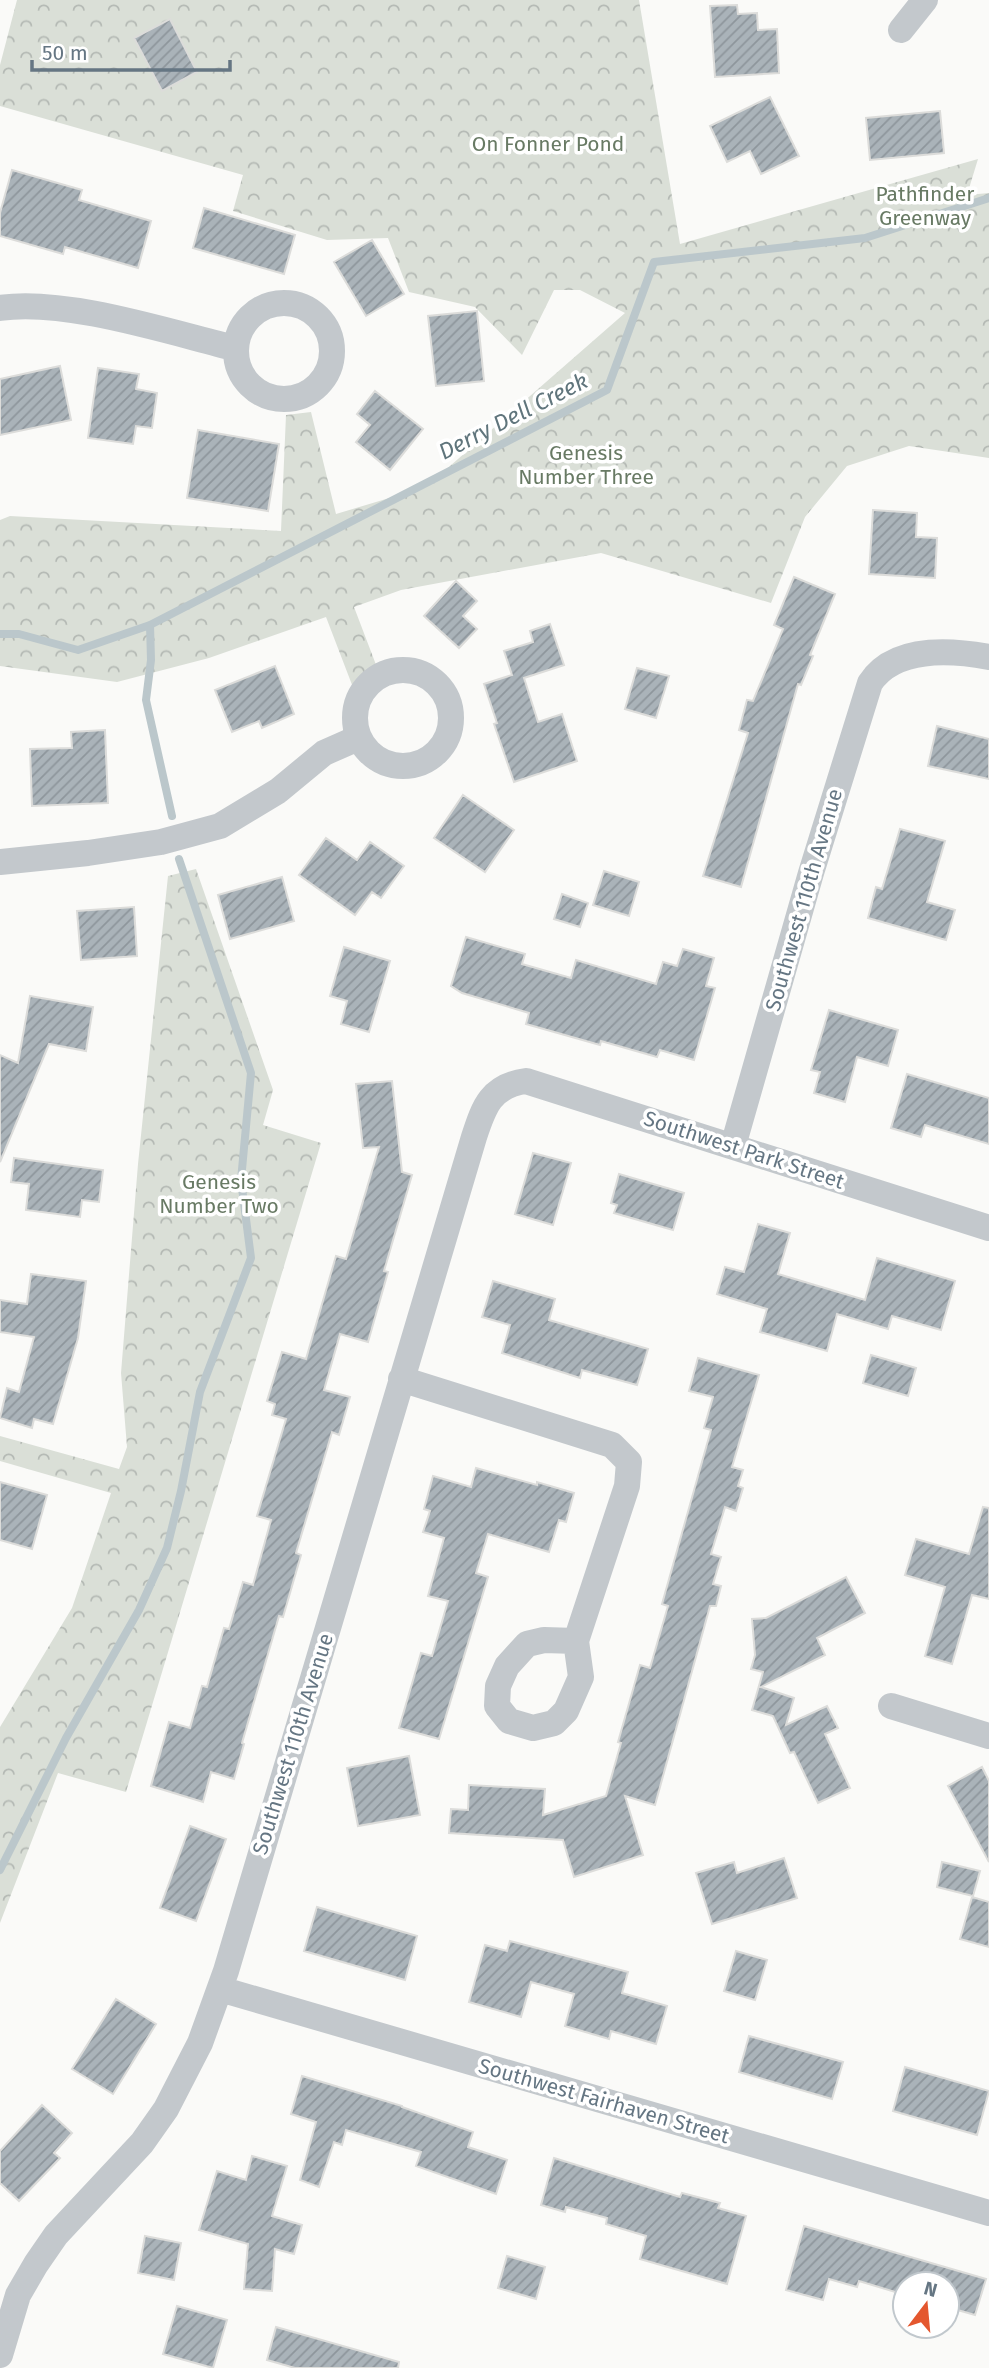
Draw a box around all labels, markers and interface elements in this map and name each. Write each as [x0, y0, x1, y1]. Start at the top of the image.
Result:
scale bar [32, 28, 229, 72]
text: 50 m [42, 40, 88, 66]
park label: On Fonner Pond [472, 131, 624, 157]
park label: Pathfinder Greenway [876, 181, 974, 231]
water label: Derry Dell Creek [434, 366, 592, 466]
park label: Genesis Number Three [518, 440, 654, 490]
street label: Southwest 110th Avenue [760, 786, 848, 1014]
street label: Southwest Park Street [641, 1105, 848, 1195]
park label: Genesis Number Two [159, 1169, 279, 1219]
street label: Southwest 110th Avenue [247, 1630, 339, 1858]
street label: Southwest Fairhaven Street [476, 2053, 733, 2149]
north arrow [891, 2270, 961, 2340]
text: N [921, 2276, 940, 2302]

